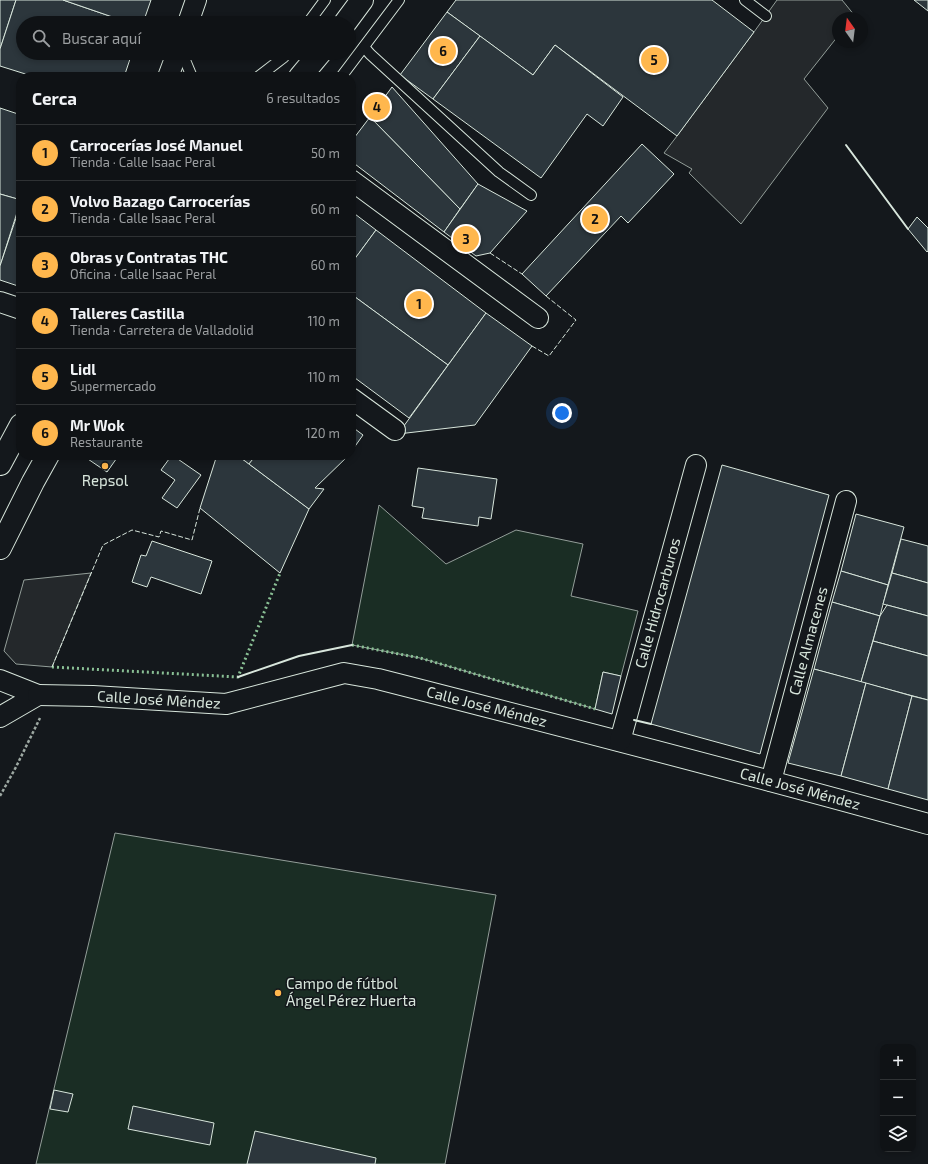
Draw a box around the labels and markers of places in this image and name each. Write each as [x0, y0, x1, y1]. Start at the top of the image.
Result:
pin: 6 [430, 36, 456, 66]
pin: 5 [641, 45, 667, 75]
pin: 4 [364, 92, 390, 122]
pin: 2 [582, 204, 608, 234]
pin: 3 [453, 224, 479, 254]
pin: 1 [406, 289, 432, 319]
marker: Repsol [100, 461, 110, 471]
place label: Repsol [82, 471, 129, 489]
place label: Campo de fútbol Ángel Pérez Huerta [286, 974, 416, 1009]
marker: Campo de fútbol Ángel Pérez Huerta [273, 988, 283, 998]

